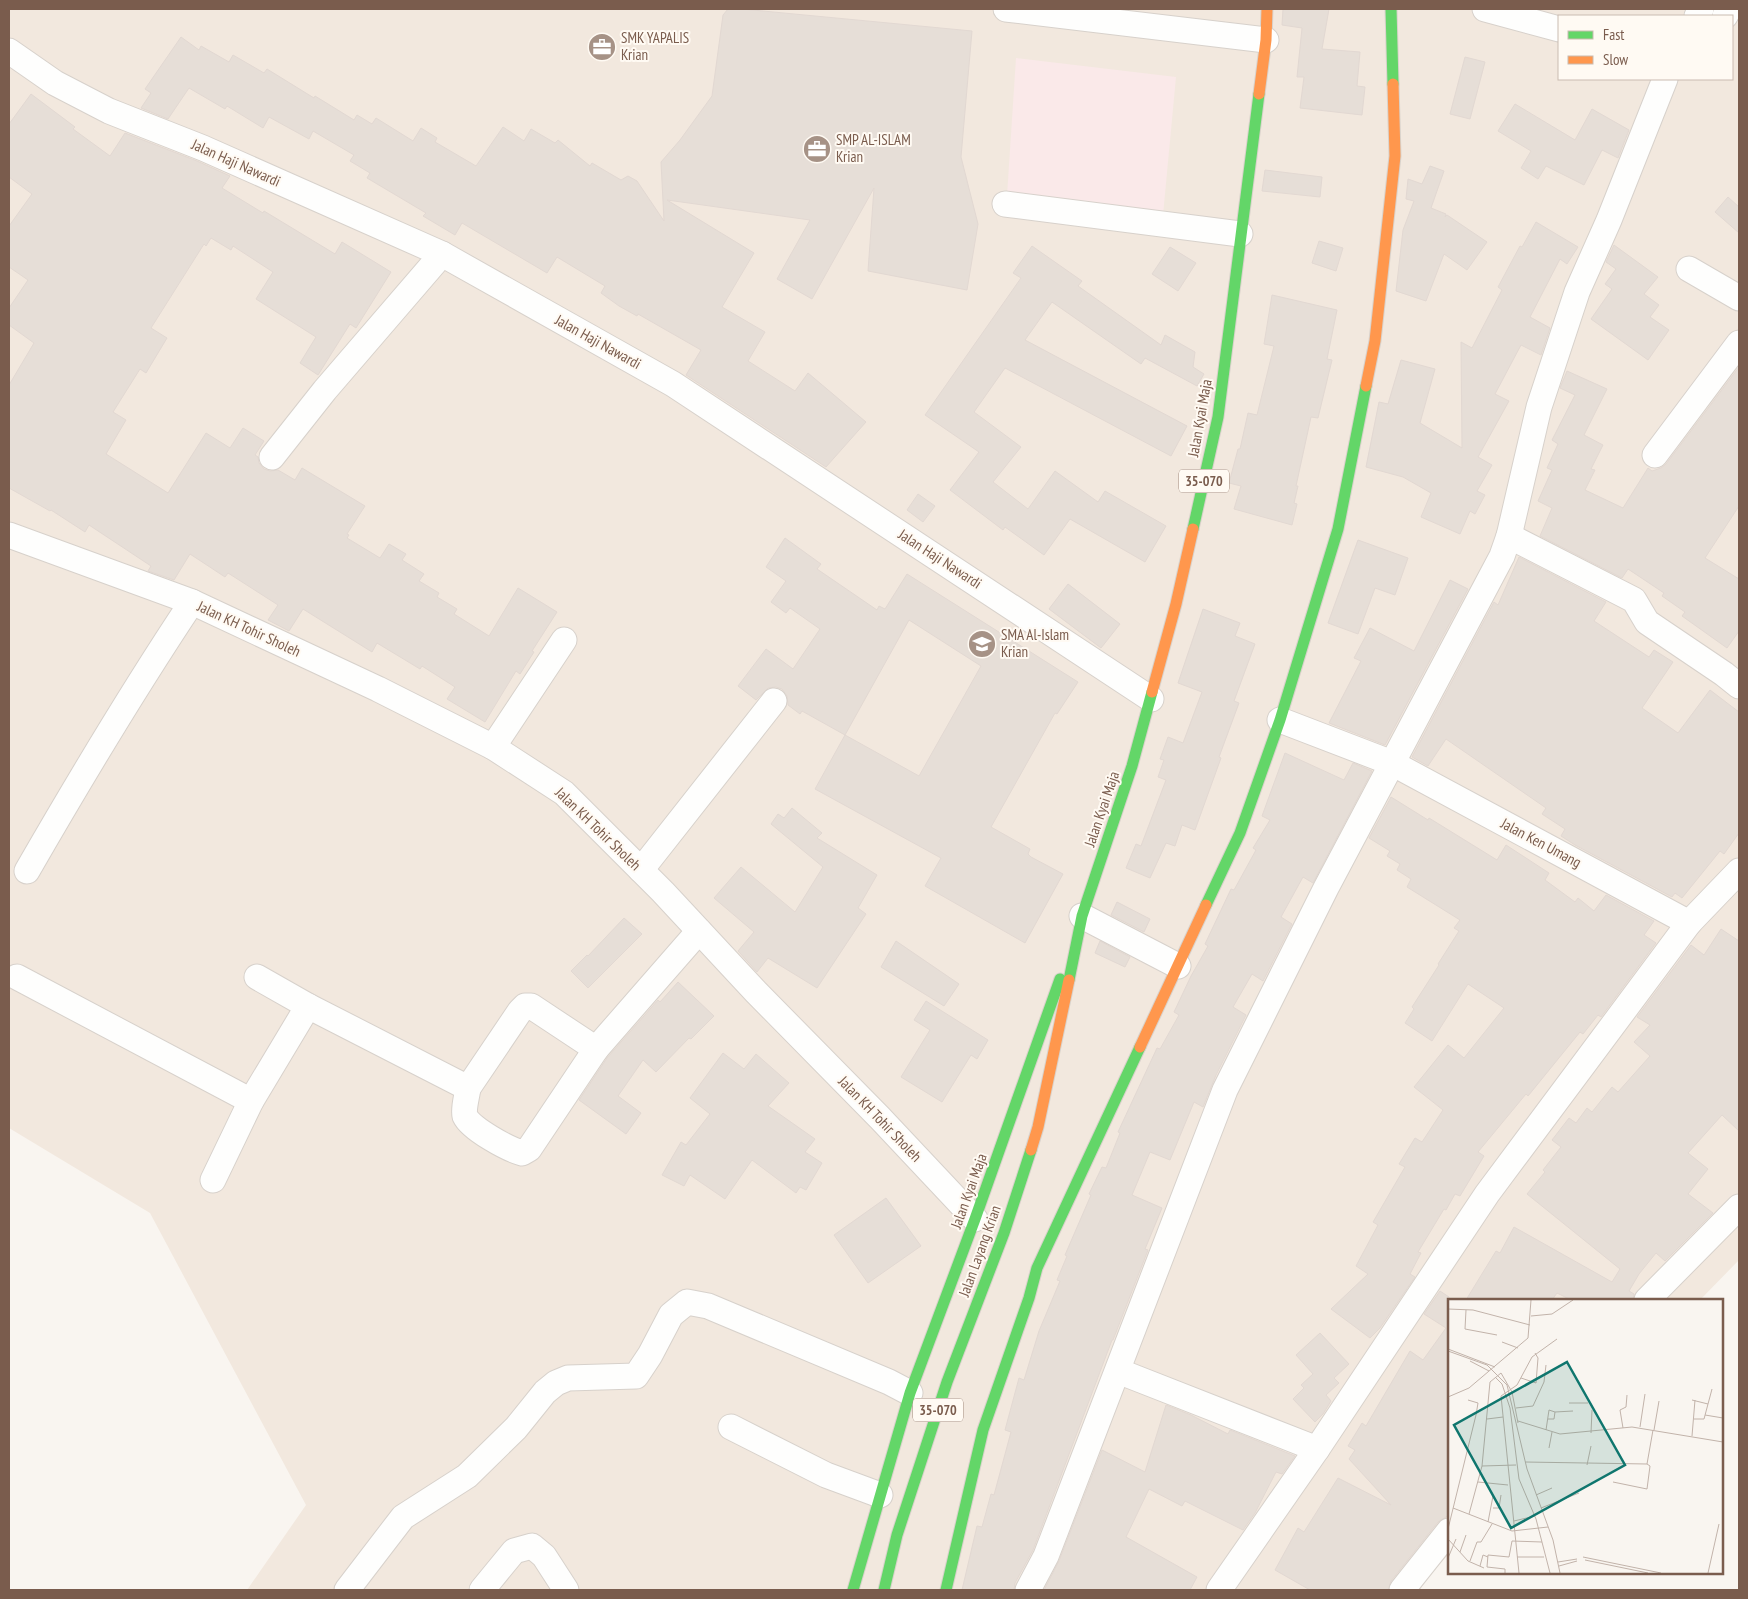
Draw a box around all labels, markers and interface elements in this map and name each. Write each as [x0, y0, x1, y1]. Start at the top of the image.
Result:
legend [1558, 15, 1733, 80]
text: Fast [1603, 25, 1624, 44]
place label: SMK YAPALIS Krian [621, 28, 689, 64]
office icon: SMK YAPALIS Krian [587, 32, 617, 62]
text: Slow [1603, 50, 1628, 69]
place label: SMP AL-ISLAM Krian [836, 130, 911, 166]
street label: Jalan Haji Nawardi [188, 134, 284, 191]
office icon: SMP AL-ISLAM Krian [802, 134, 832, 164]
street label: Jalan Haji Nawardi [551, 310, 645, 373]
street label: Jalan Kyai Maja [1183, 378, 1216, 459]
road number: 35-070 [1179, 470, 1229, 492]
street label: Jalan Haji Nawardi [894, 524, 985, 593]
street label: Jalan KH Tohir Sholeh [194, 596, 304, 661]
place label: SMA Al-Islam Krian [1001, 625, 1069, 661]
school or university icon: SMA Al-Islam Krian [967, 629, 997, 659]
street label: Jalan Kyai Maja [1079, 769, 1123, 850]
street label: Jalan KH Tohir Sholeh [551, 782, 645, 874]
street label: Jalan Ken Umang [1497, 813, 1585, 872]
street label: Jalan KH Tohir Sholeh [834, 1071, 926, 1165]
street label: Jalan Kyai Maja [946, 1151, 991, 1232]
street label: Jalan Layang Krian [954, 1203, 1005, 1300]
inset map [1448, 1299, 1723, 1574]
road number: 35-070 [913, 1398, 963, 1422]

